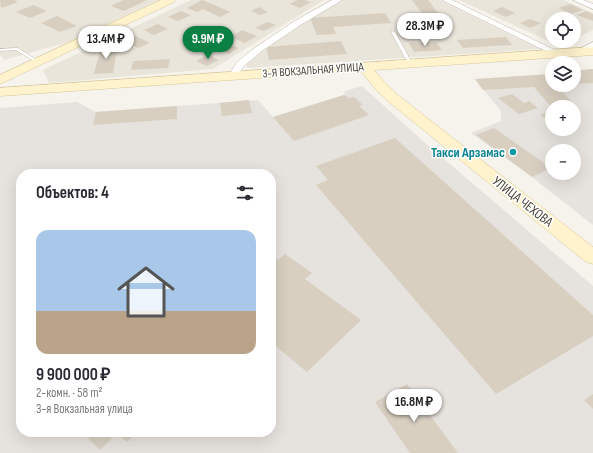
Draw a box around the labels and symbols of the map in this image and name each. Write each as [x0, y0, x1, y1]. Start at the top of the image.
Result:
pin: 28.3M ₽ [388, 13, 462, 47]
pin: 13.4M ₽ [69, 26, 143, 60]
pin: 9.9M ₽ [175, 26, 241, 60]
street label: 3-Я ВОКЗАЛЬНАЯ УЛИЦА [262, 59, 365, 82]
place label: Такси Арзамас [431, 144, 505, 161]
marker: Такси Арзамас [508, 147, 518, 157]
street label: УЛИЦА ЧЕХОВА [489, 172, 557, 231]
pin: 16.8M ₽ [377, 389, 451, 423]

